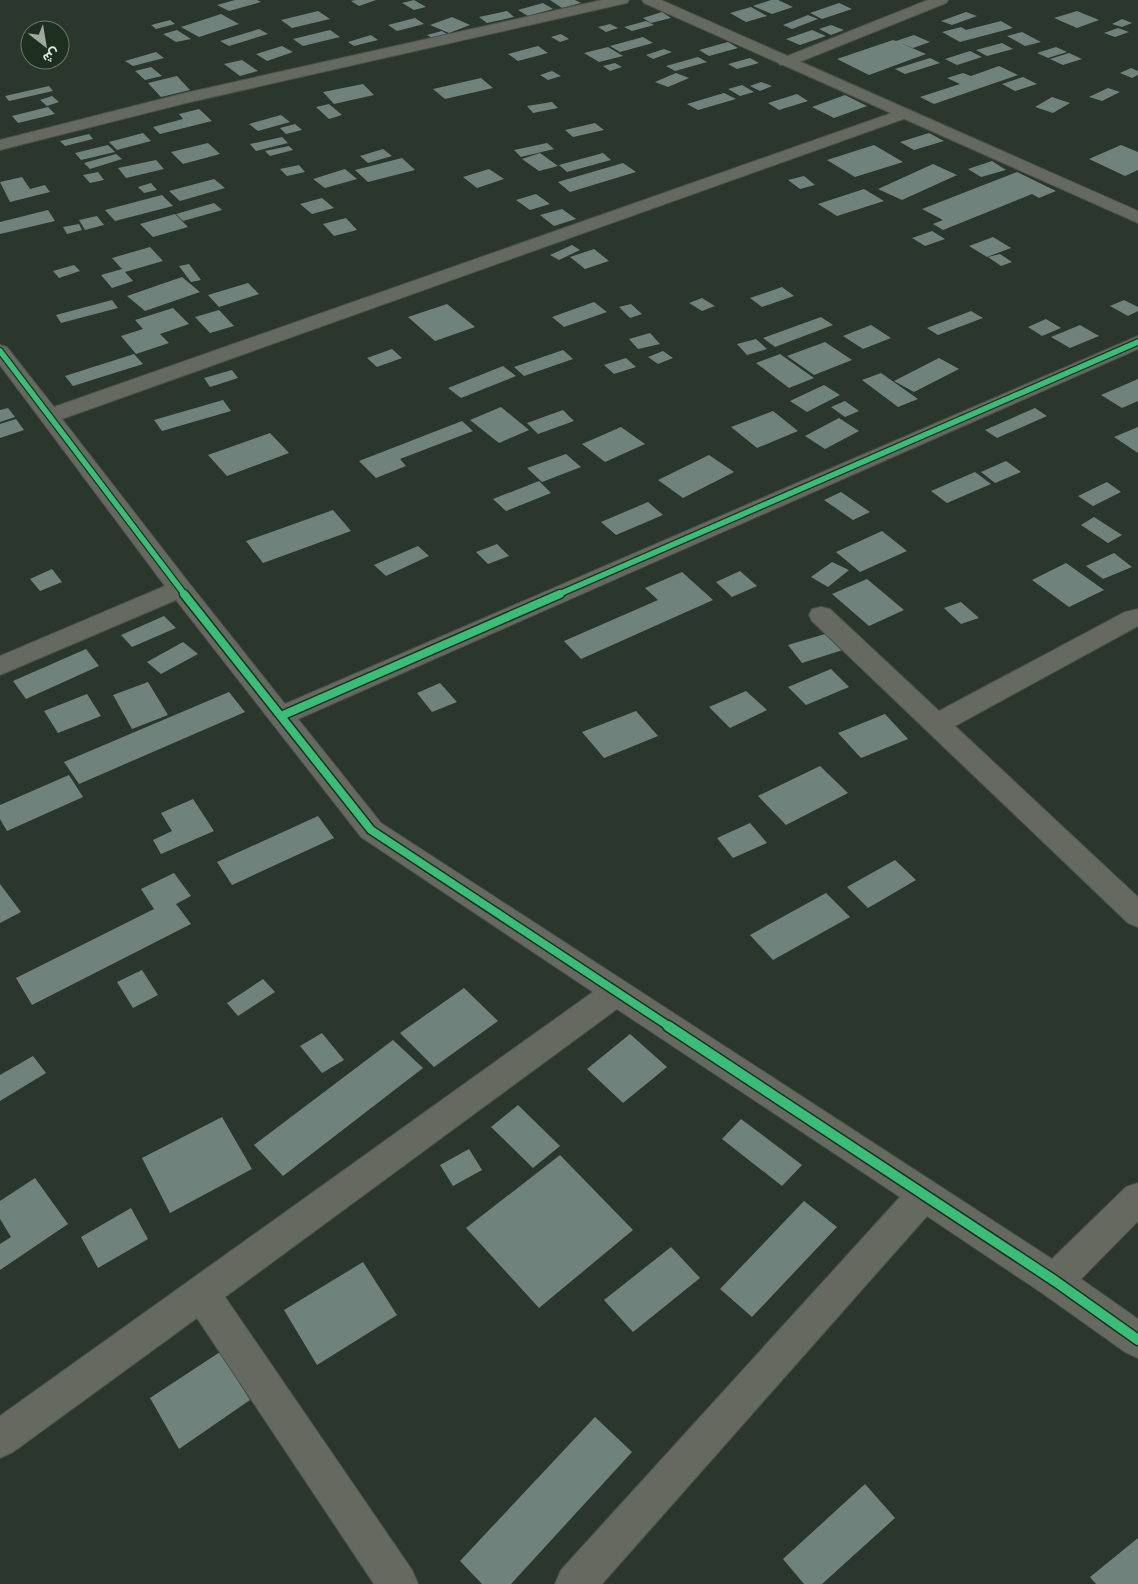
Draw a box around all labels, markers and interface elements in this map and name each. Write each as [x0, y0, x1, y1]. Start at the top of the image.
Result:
north arrow [20, 20, 70, 70]
text: ش [40, 44, 64, 69]

